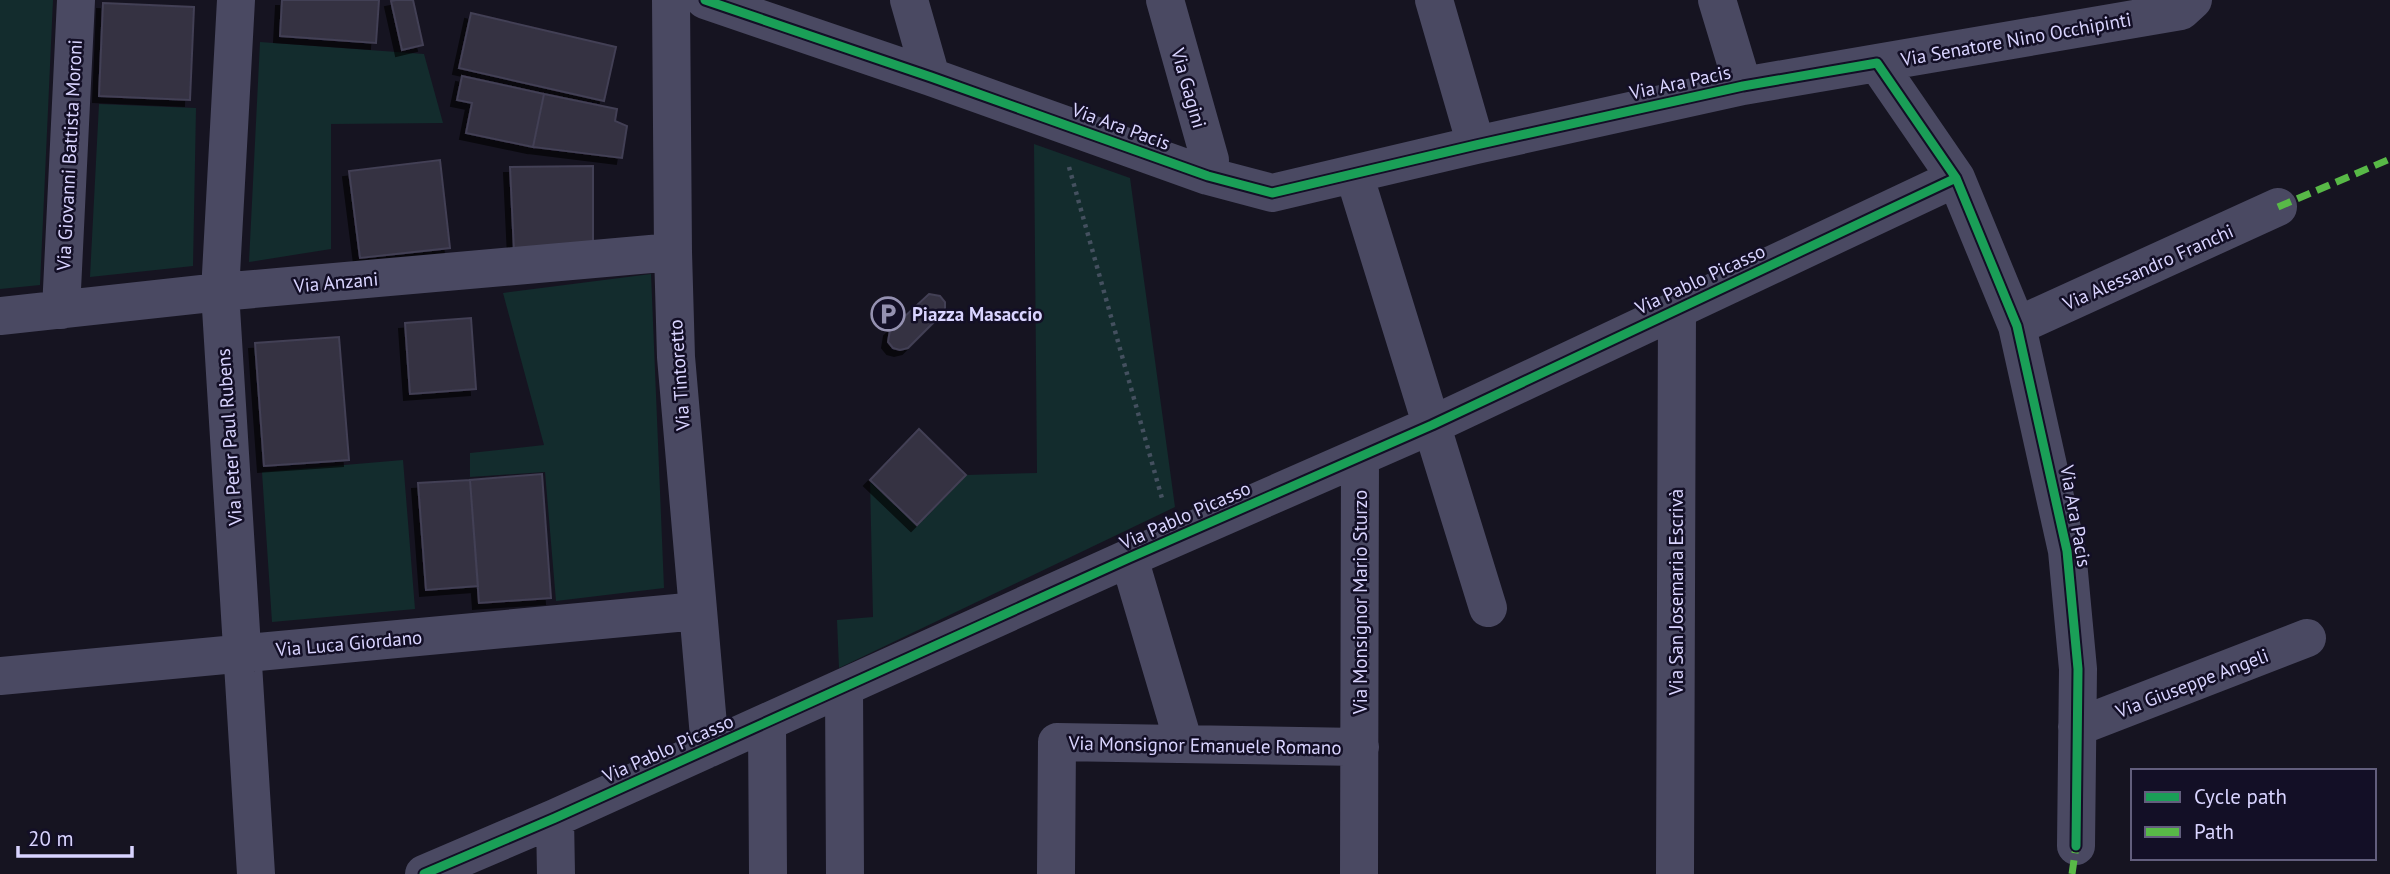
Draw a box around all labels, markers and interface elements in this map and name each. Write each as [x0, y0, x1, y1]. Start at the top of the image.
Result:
street label: Via Senatore Nino Occhipinti [1898, 7, 2133, 71]
street label: Via Giovanni Battista Moroni [51, 39, 87, 272]
street label: Via Gagini [1166, 44, 1212, 131]
street label: Via Ara Pacis [1626, 60, 1733, 105]
street label: Via Ara Pacis [1068, 97, 1173, 155]
street label: Via Alessandro Franchi [2058, 219, 2237, 316]
street label: Via Pablo Picasso [1630, 238, 1769, 320]
street label: Via Anzani [292, 266, 379, 298]
parking icon: Piazza Masaccio [869, 295, 907, 333]
place label: Piazza Masaccio [912, 302, 1043, 326]
street label: Via Tintoretto [663, 319, 695, 432]
street label: Via Peter Paul Rubens [211, 348, 247, 527]
street label: Via Ara Pacis [2055, 462, 2097, 569]
street label: Via Pablo Picasso [1115, 475, 1254, 555]
street label: Via San Josemaria Escrivà [1664, 489, 1688, 696]
street label: Via Monsignor Mario Sturzo [1348, 490, 1372, 715]
street label: Via Luca Giordano [274, 625, 423, 661]
street label: Via Giuseppe Angeli [2111, 643, 2272, 724]
street label: Via Pablo Picasso [598, 708, 737, 788]
street label: Via Monsignor Emanuele Romano [1067, 731, 1342, 759]
legend [2131, 769, 2376, 860]
text: Cycle path [2194, 783, 2287, 810]
scale bar [18, 814, 131, 858]
text: Path [2194, 818, 2234, 845]
text: 20 m [28, 825, 74, 852]

